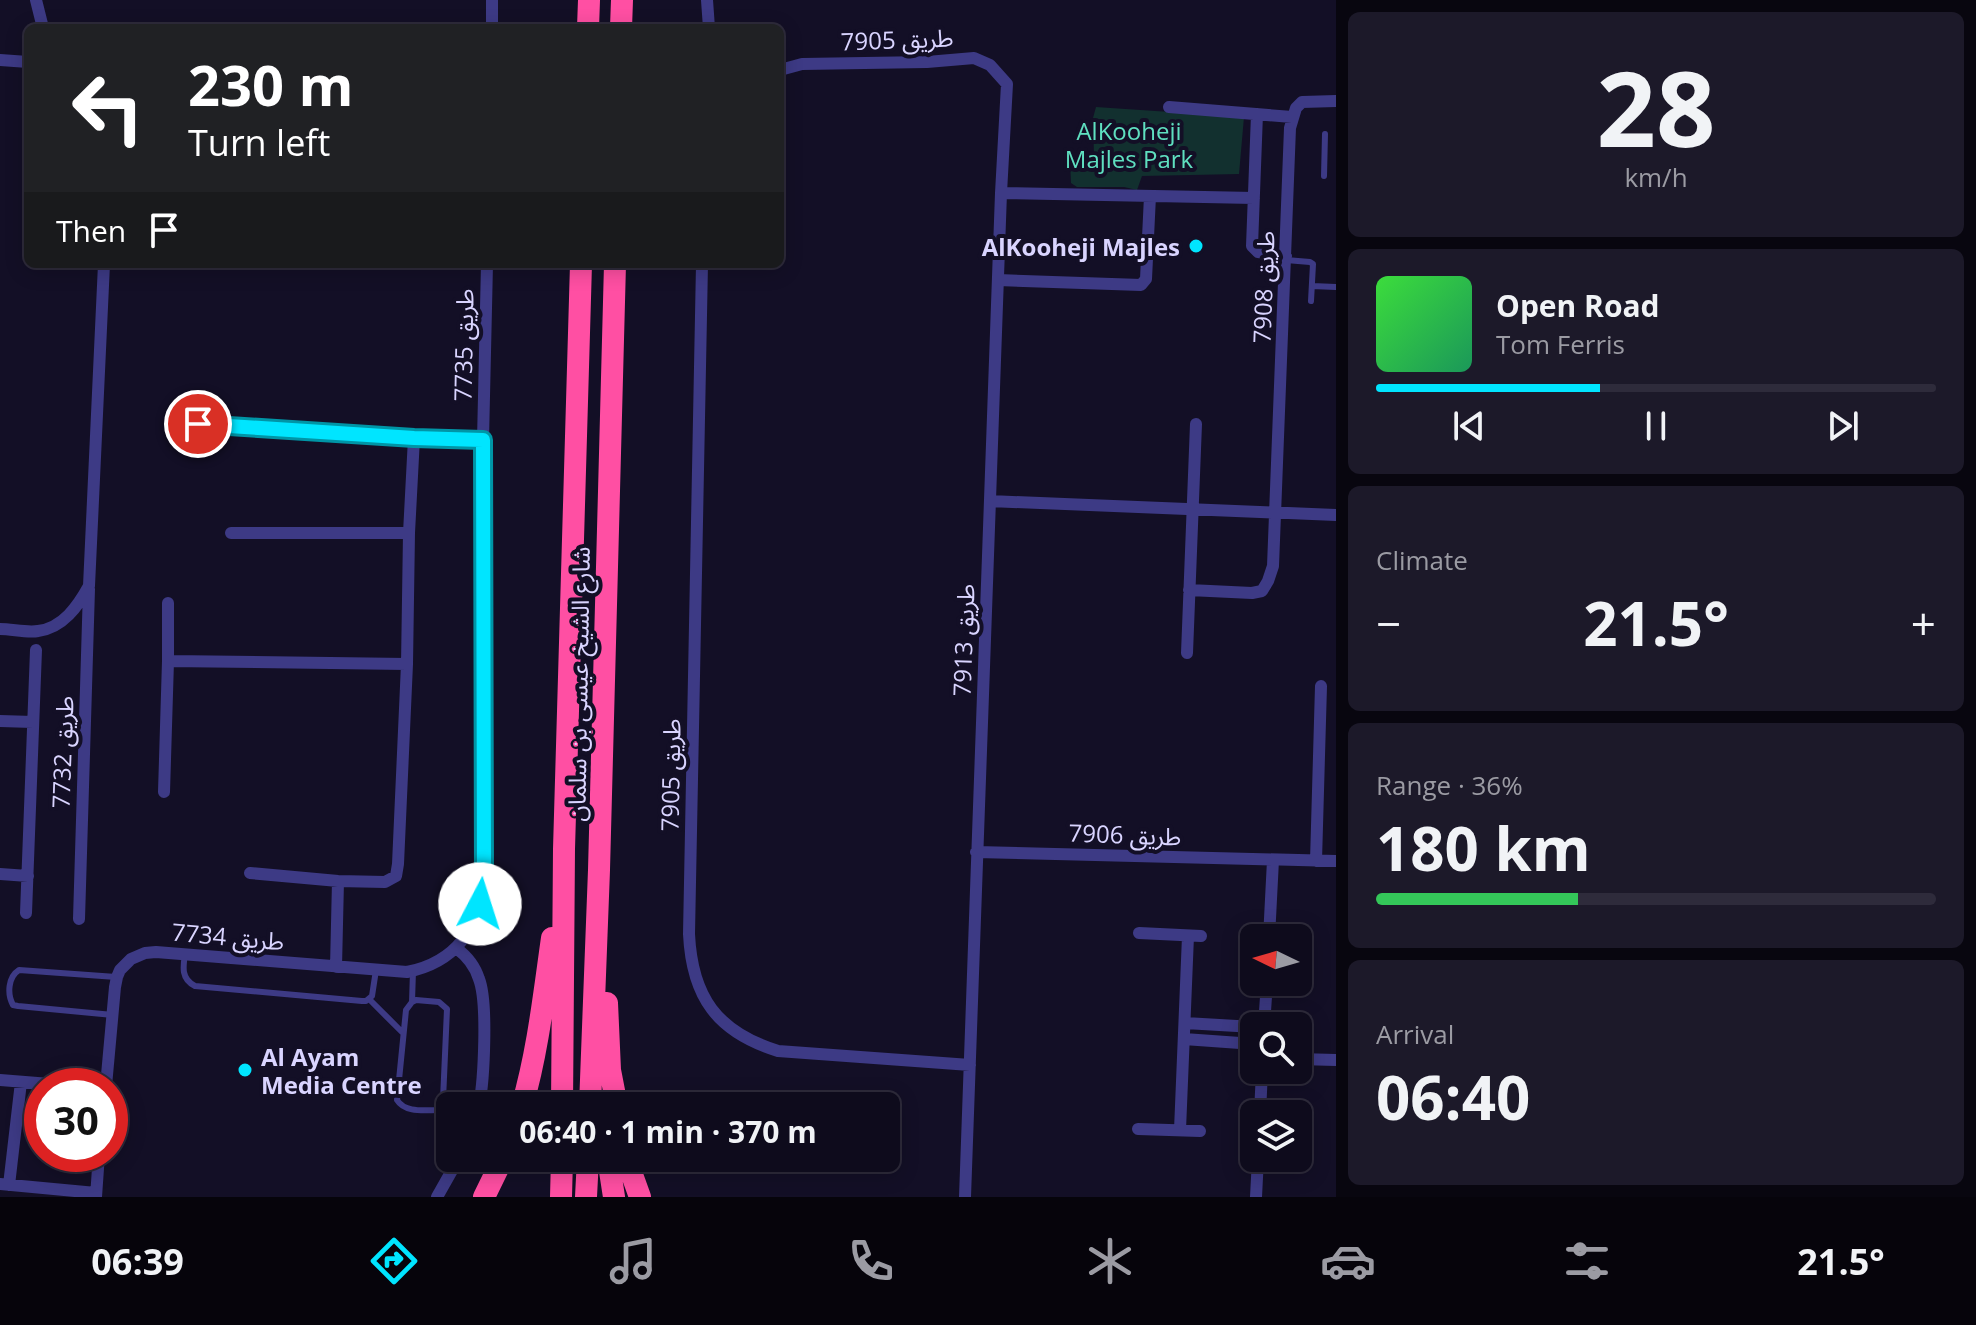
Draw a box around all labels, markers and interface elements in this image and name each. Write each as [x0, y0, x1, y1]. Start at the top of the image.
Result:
street label: طريق 7905 [840, 21, 954, 57]
text: 28 [1597, 36, 1715, 177]
text: 230 m [188, 46, 354, 122]
icon: left [56, 56, 160, 160]
park label: AlKooheji Majles Park [1065, 114, 1194, 175]
text: Turn left [188, 118, 330, 167]
text: km/h [1624, 159, 1688, 195]
icon: arrive [142, 208, 186, 252]
text: Then [56, 210, 126, 251]
place label: AlKooheji Majles [982, 230, 1180, 263]
street label: طريق 7908 [1245, 230, 1281, 344]
marker: AlKooheji Majles [1187, 237, 1205, 255]
text: Open Road [1496, 285, 1660, 326]
street label: طريق 7735 [446, 288, 480, 402]
text: Tom Ferris [1496, 326, 1625, 362]
pin [164, 390, 232, 458]
icon: arrive [176, 402, 220, 446]
icon: previous [1447, 404, 1491, 448]
icon: pause [1634, 404, 1678, 448]
icon: next [1821, 404, 1865, 448]
text: Climate [1376, 542, 1468, 578]
street label: شارع الشيخ عيسى بن سلمان [559, 546, 599, 822]
text: 21.5° [1583, 582, 1729, 664]
street label: طريق 7913 [945, 583, 981, 697]
text: − [1376, 593, 1401, 653]
text: + [1911, 593, 1936, 653]
street label: طريق 7732 [44, 695, 80, 809]
street label: طريق 7905 [653, 718, 687, 832]
text: Range · 36% [1376, 767, 1523, 803]
text: 180 km [1376, 807, 1591, 889]
street label: طريق 7906 [1068, 816, 1182, 852]
position arrow [438, 862, 522, 946]
street label: طريق 7734 [170, 915, 286, 957]
north arrow [1240, 924, 1312, 996]
map controls [1240, 924, 1312, 1172]
button: search [1240, 1012, 1312, 1084]
text: Arrival [1376, 1016, 1454, 1052]
place label: Al Ayam Media Centre [261, 1040, 422, 1101]
text: 06:40 [1376, 1056, 1530, 1138]
marker: Al Ayam Media Centre [236, 1061, 254, 1079]
speed limit sign: 30 [24, 1068, 128, 1172]
button: layers [1240, 1100, 1312, 1172]
text: 06:40 · 1 min · 370 m [519, 1111, 817, 1152]
icon: directions [366, 1233, 422, 1289]
icon: music [605, 1233, 661, 1289]
icon: phone [843, 1233, 899, 1289]
icon: climate [1082, 1233, 1138, 1289]
icon: car [1320, 1233, 1376, 1289]
icon: filters [1559, 1233, 1615, 1289]
text: 06:39 [91, 1237, 184, 1286]
text: 21.5° [1797, 1237, 1885, 1286]

